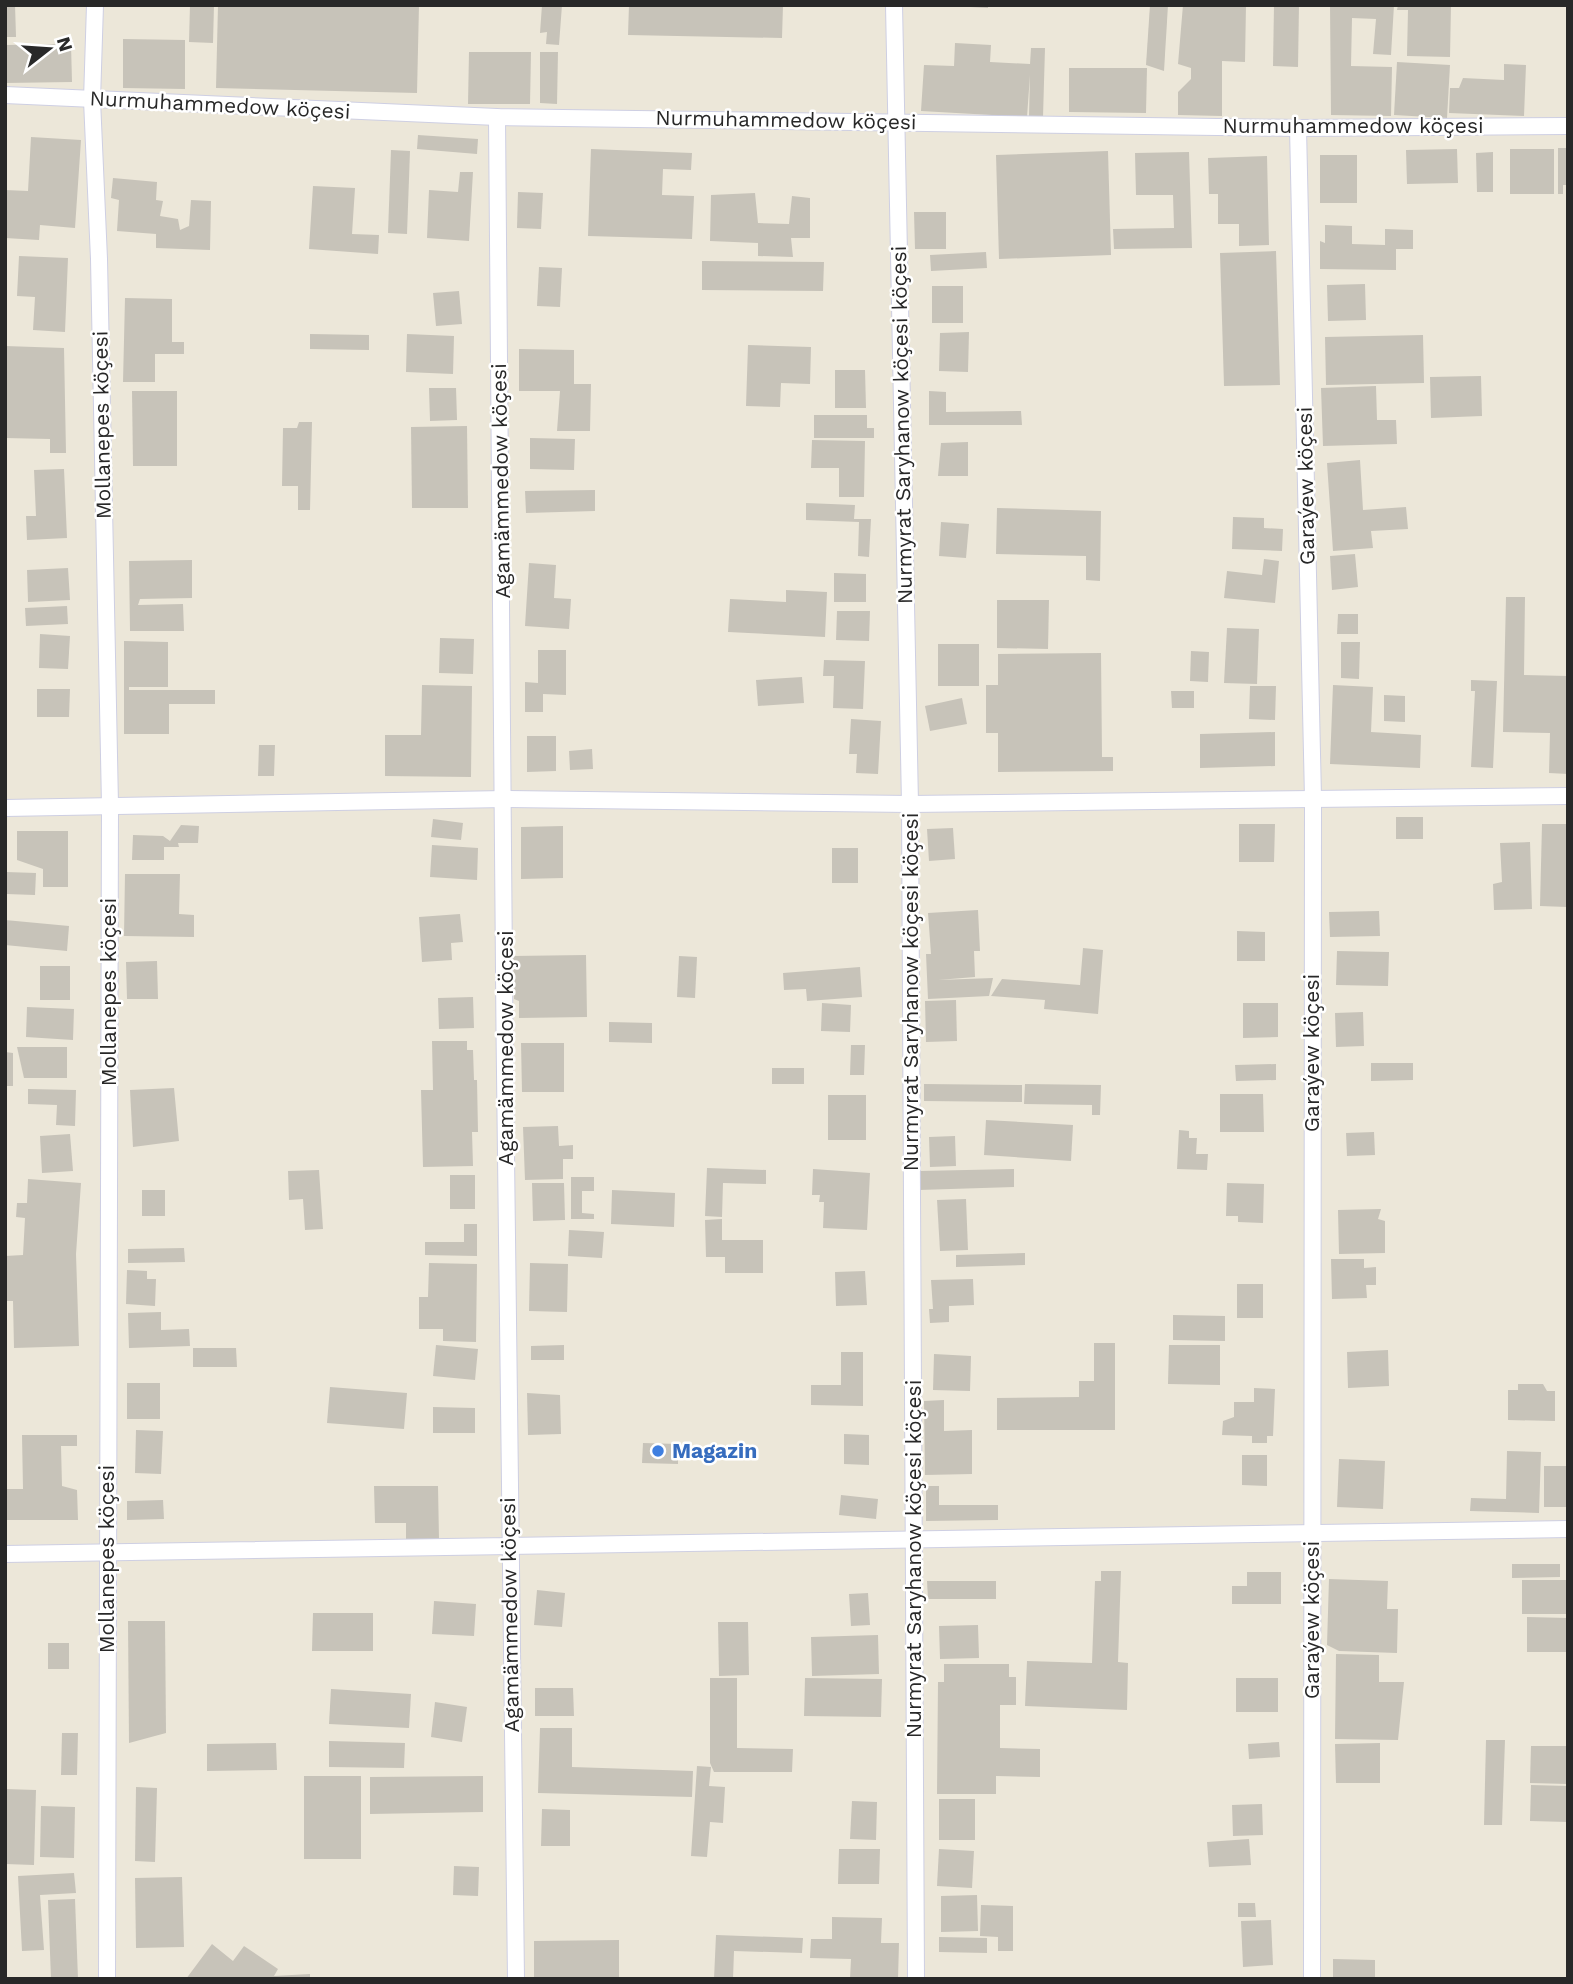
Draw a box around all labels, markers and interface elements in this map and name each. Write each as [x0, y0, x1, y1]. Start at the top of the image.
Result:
north arrow [14, 14, 84, 84]
text: N [52, 34, 78, 54]
street label: Nurmuhammedow köçesi [89, 85, 351, 124]
street label: Nurmuhammedow köçesi [655, 105, 917, 134]
street label: Nurmuhammedow köçesi [1222, 113, 1484, 138]
street label: Nurmyrat Saryhanow köçesi köçesi [886, 246, 917, 604]
street label: Mollanepes köçesi [87, 331, 116, 519]
street label: Agamämmedow köçesi [486, 363, 515, 599]
street label: Garaýew köçesi [1292, 407, 1319, 565]
street label: Nurmyrat Saryhanow köçesi köçesi [898, 813, 923, 1171]
street label: Mollanepes köçesi [96, 898, 121, 1086]
street label: Agamämmedow köçesi [493, 930, 518, 1166]
street label: Garaýew köçesi [1299, 974, 1324, 1132]
street label: Nurmyrat Saryhanow köçesi köçesi [901, 1380, 926, 1738]
place label: Magazin [672, 1438, 757, 1463]
marker: Magazin [650, 1443, 666, 1459]
street label: Mollanepes köçesi [94, 1465, 119, 1653]
street label: Agamämmedow köçesi [495, 1497, 524, 1733]
street label: Garaýew köçesi [1299, 1541, 1324, 1699]

